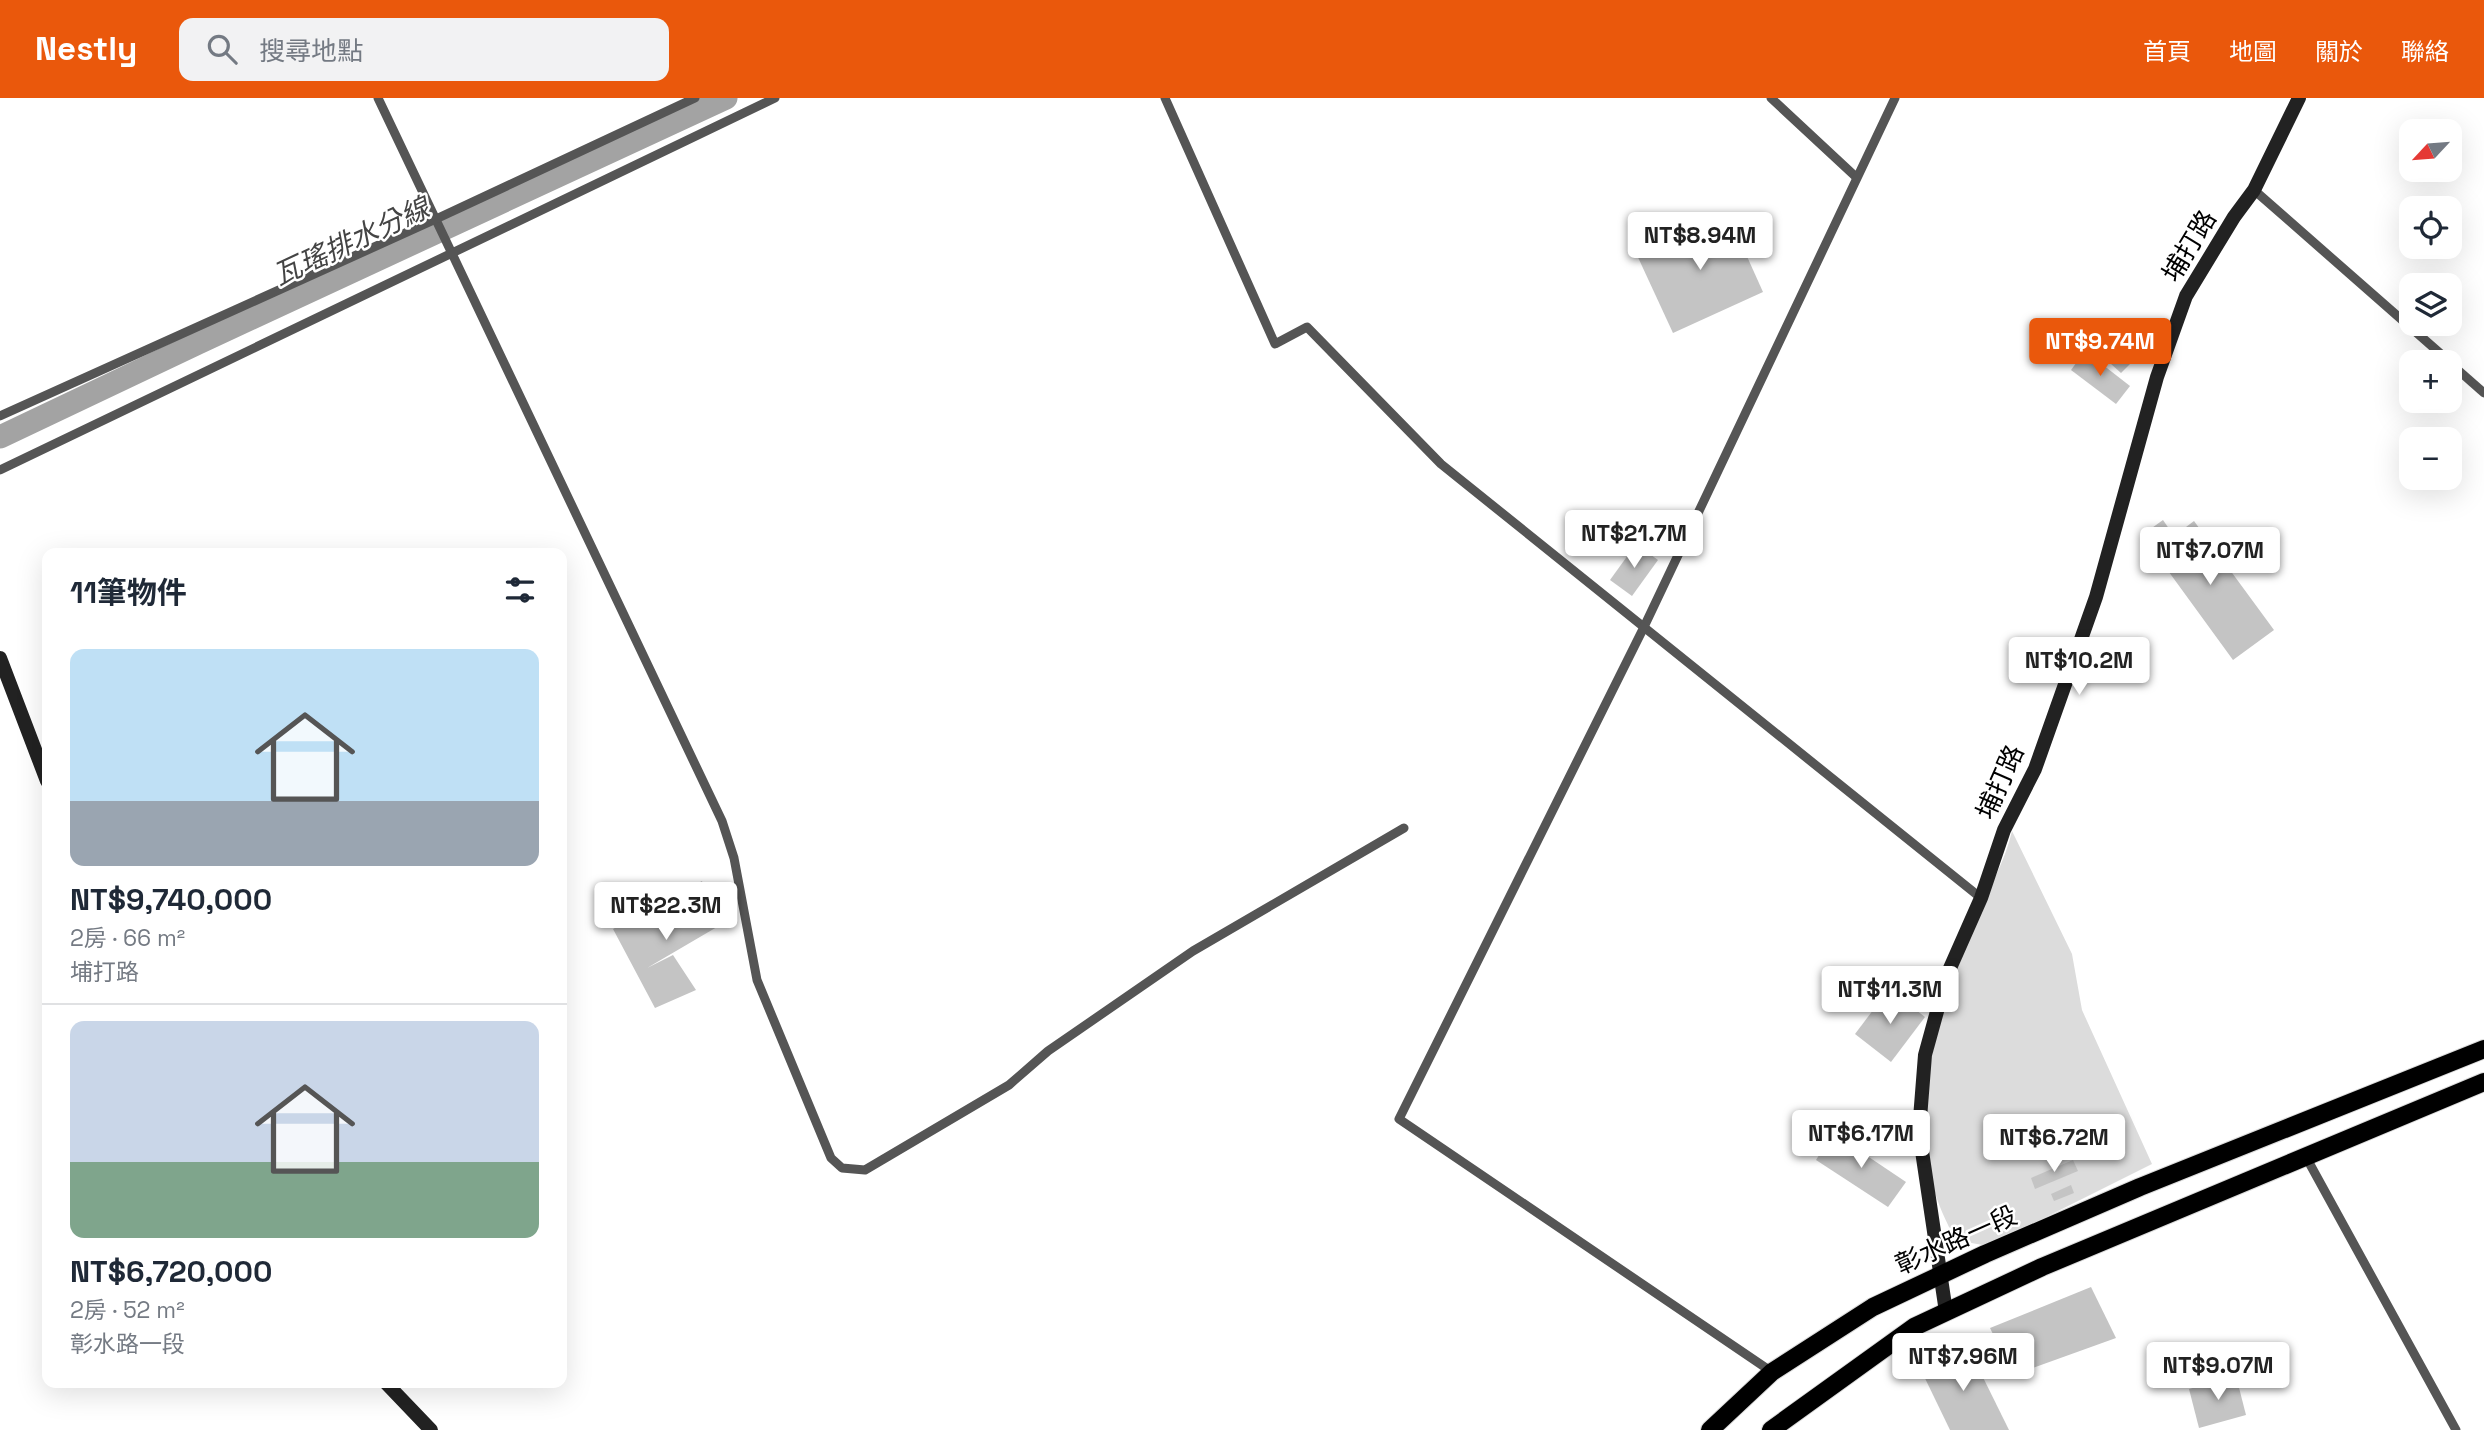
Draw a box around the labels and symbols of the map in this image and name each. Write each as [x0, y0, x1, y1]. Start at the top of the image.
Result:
north arrow [2399, 119, 2462, 182]
water label: 瓦瑤排水分線 [267, 188, 437, 293]
street label: 埔打路 [2154, 204, 2224, 288]
pin: NT$8.94M [1628, 212, 1772, 272]
pin: NT$9.74M [2028, 318, 2172, 378]
pin: NT$21.7M [1562, 510, 1706, 570]
pin: NT$7.07M [2138, 528, 2282, 587]
pin: NT$10.2M [2007, 638, 2151, 697]
street label: 埔打路 [1969, 739, 2031, 825]
pin: NT$22.3M [594, 882, 738, 942]
pin: NT$11.3M [1818, 967, 1962, 1026]
pin: NT$6.17M [1789, 1110, 1933, 1170]
pin: NT$6.72M [1982, 1114, 2126, 1174]
street label: 彰水路一段 [1890, 1198, 2022, 1282]
pin: NT$7.96M [1891, 1334, 2035, 1393]
pin: NT$9.07M [2146, 1342, 2290, 1402]

